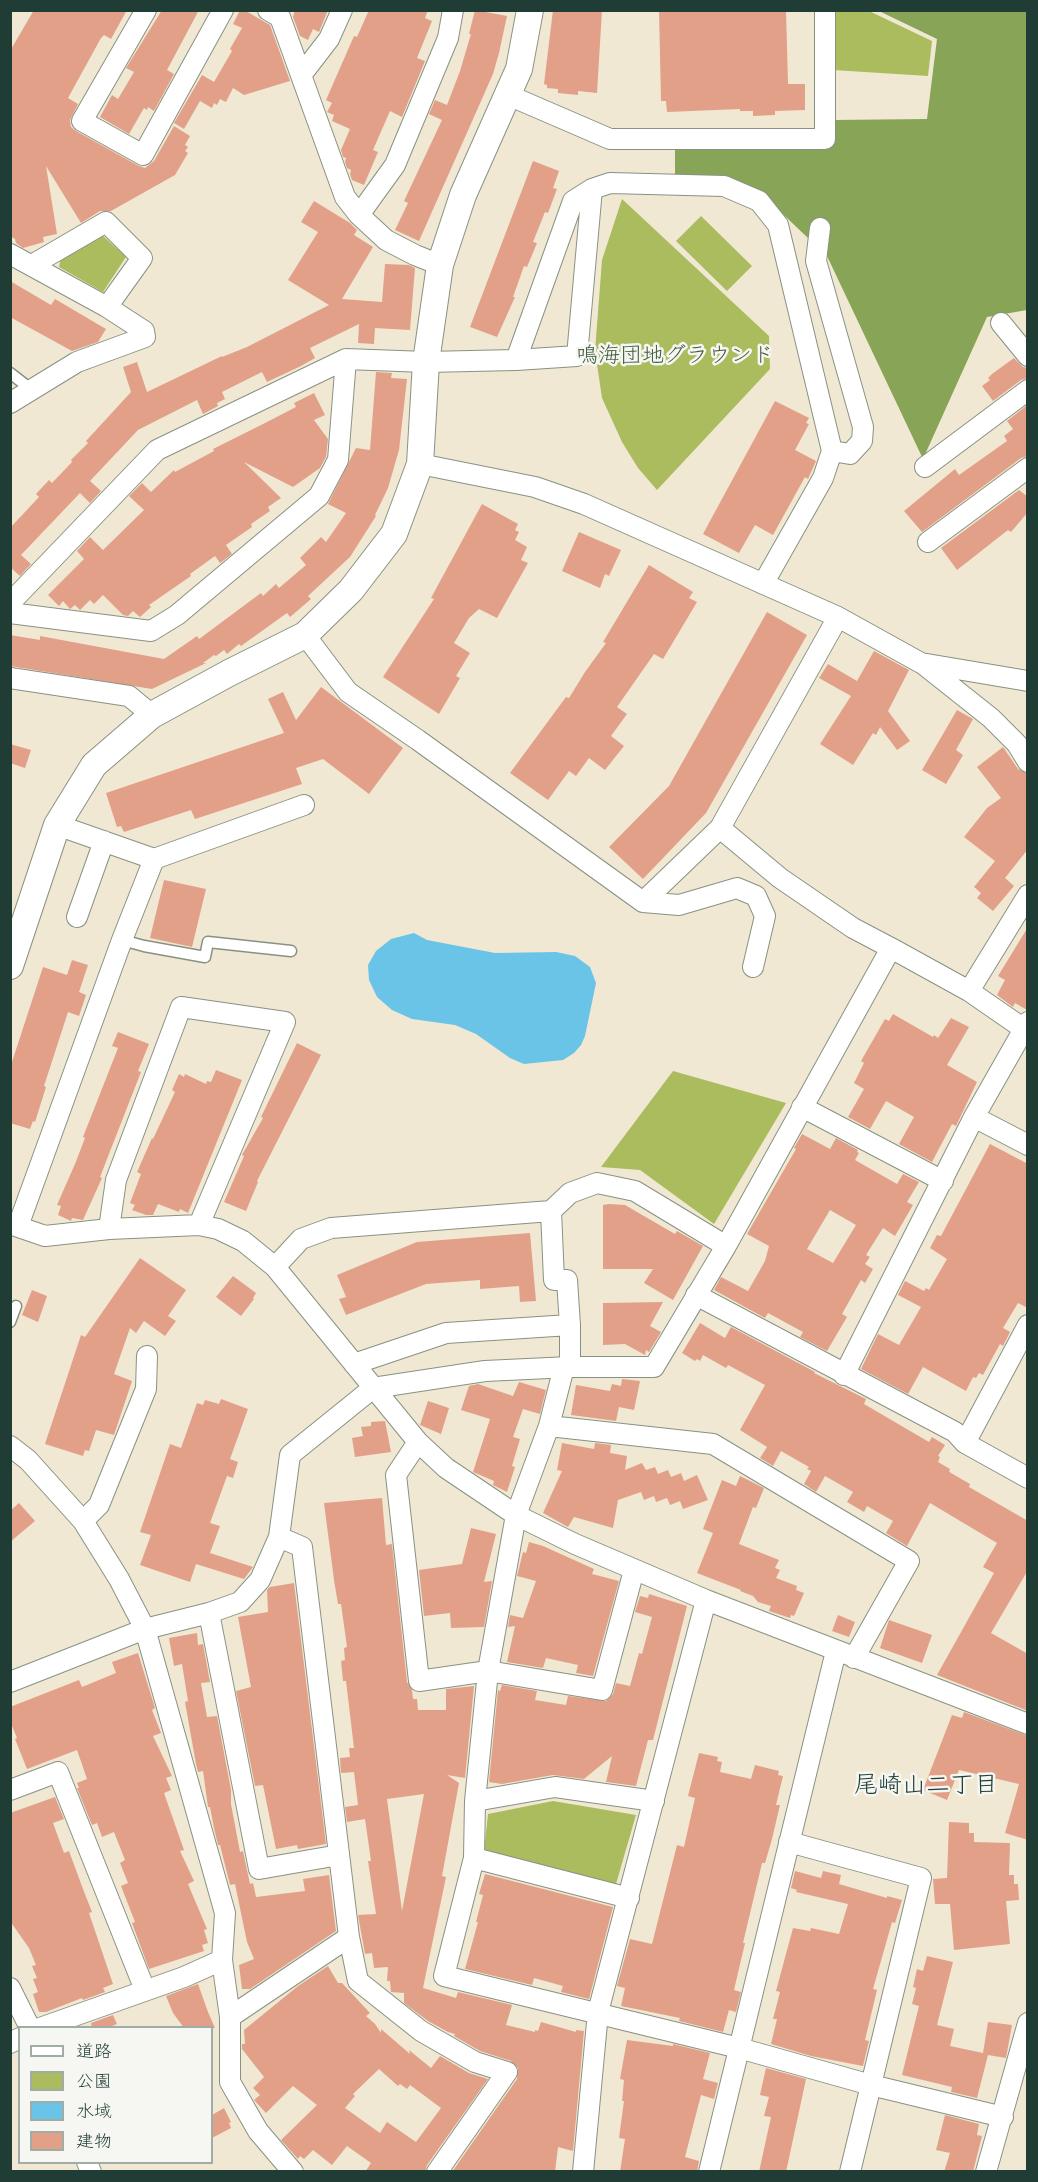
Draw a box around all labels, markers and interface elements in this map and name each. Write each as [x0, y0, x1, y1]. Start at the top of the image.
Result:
park label: 鳴海団地グラウンド [576, 343, 774, 369]
district label: 尾崎山二丁目 [854, 1772, 998, 1800]
legend [18, 2026, 213, 2164]
text: 道路 [76, 2035, 112, 2067]
text: 公園 [76, 2065, 112, 2097]
text: 水域 [76, 2095, 112, 2127]
text: 建物 [76, 2125, 112, 2157]

